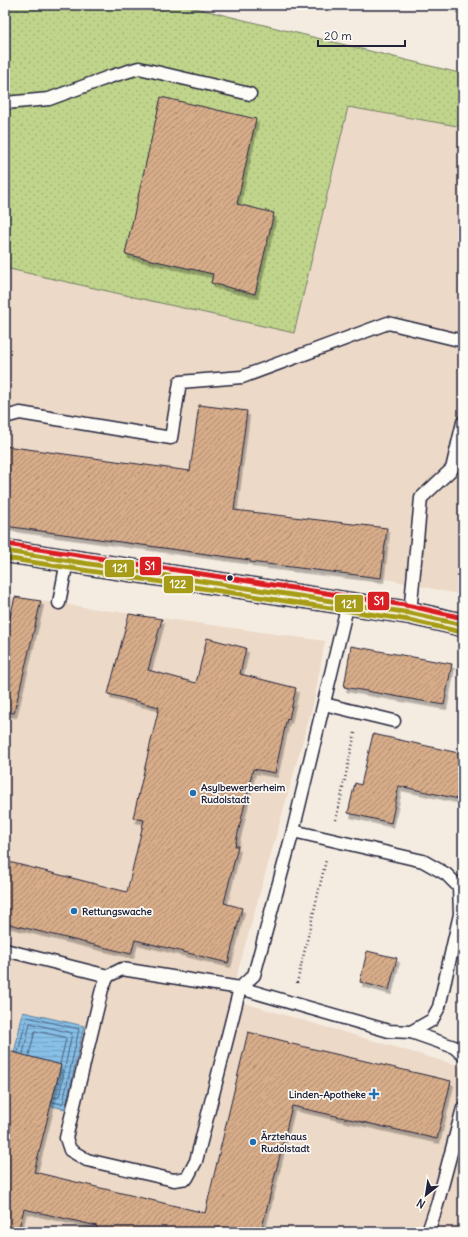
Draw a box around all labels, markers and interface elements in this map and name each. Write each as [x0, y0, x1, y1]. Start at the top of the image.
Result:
scale bar [318, 22, 405, 48]
text: 20 m [324, 28, 352, 43]
line badge: S1 [139, 556, 162, 576]
line badge: 121 [104, 559, 135, 578]
text: S1 [145, 559, 155, 573]
text: 121 [113, 561, 127, 575]
unlabelled marker [225, 573, 235, 583]
line badge: 122 [163, 575, 194, 594]
text: 122 [170, 577, 186, 591]
line badge: S1 [367, 591, 390, 611]
line badge: 121 [334, 594, 364, 613]
text: S1 [374, 594, 384, 608]
text: 121 [342, 597, 356, 611]
place label: Asylbewerberheim Rudolstadt [201, 781, 286, 806]
marker: Asylbewerberheim Rudolstadt [188, 788, 198, 798]
place label: Rettungswache [82, 905, 152, 918]
marker: Rettungswache [69, 906, 79, 916]
place label: Linden-Apotheke [289, 1088, 367, 1101]
marker: Linden-Apotheke [369, 1089, 379, 1099]
place label: Ärztehaus Rudolstadt [261, 1130, 310, 1155]
marker: Ärztehaus Rudolstadt [248, 1137, 258, 1147]
north arrow [406, 1175, 446, 1215]
text: N [414, 1196, 428, 1212]

